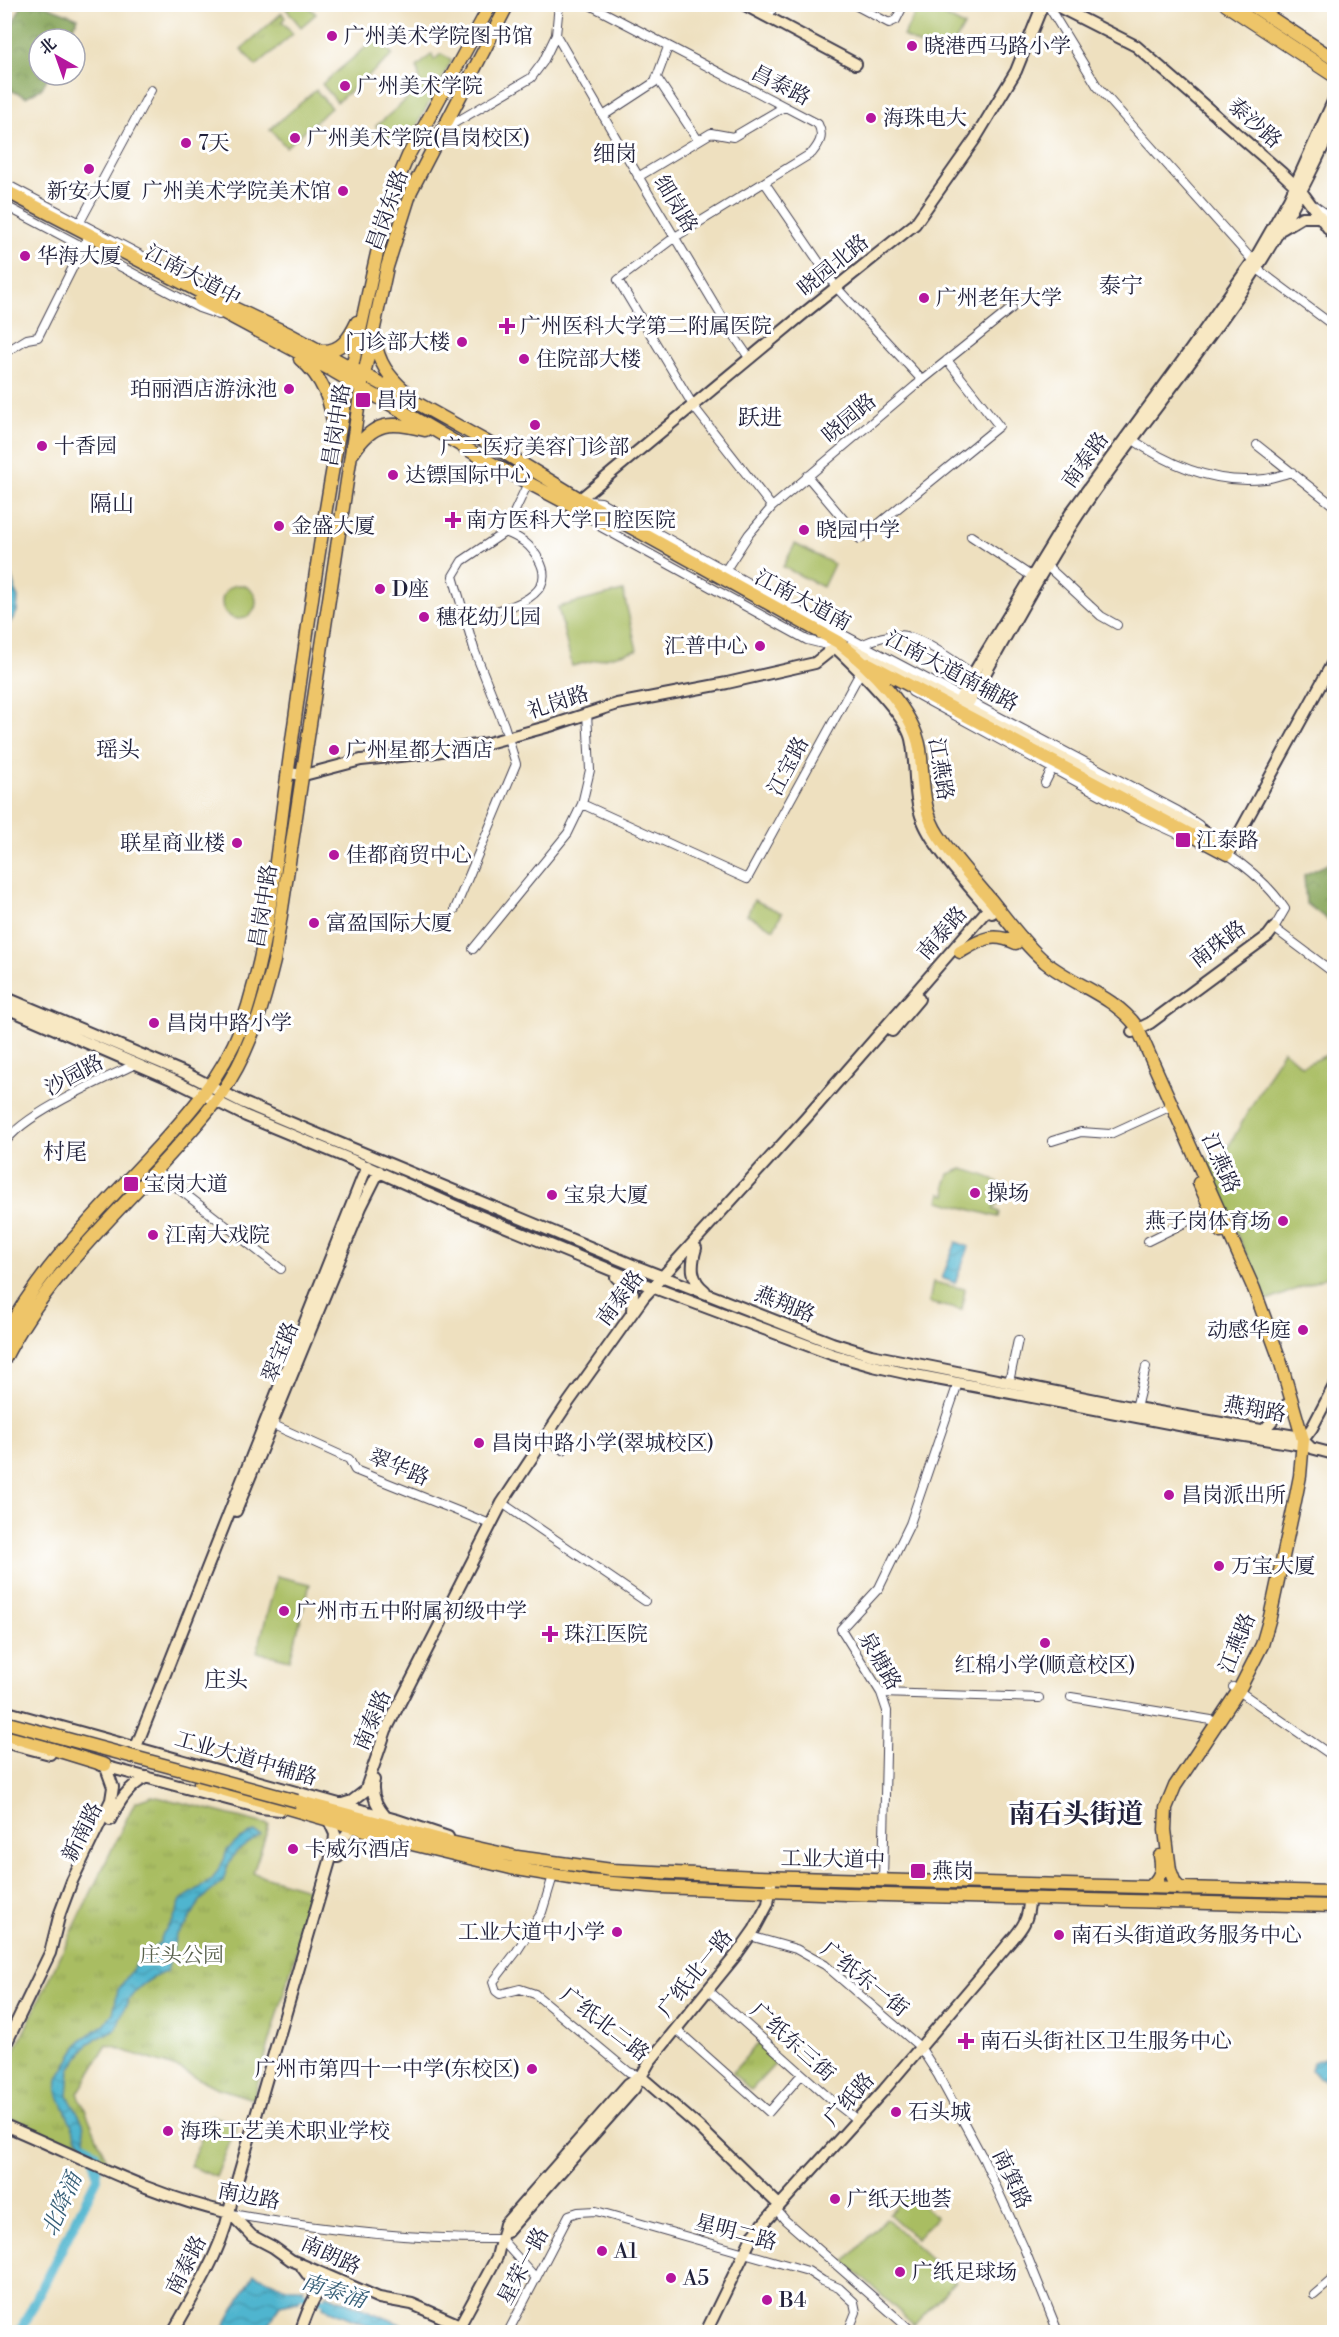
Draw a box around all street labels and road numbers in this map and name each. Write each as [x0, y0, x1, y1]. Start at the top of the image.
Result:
street label: 昌泰路 [747, 60, 815, 112]
street label: 泰沙路 [1222, 93, 1287, 154]
street label: 昌岗东路 [361, 166, 415, 254]
street label: 细岗路 [648, 171, 703, 238]
street label: 晓园北路 [793, 229, 874, 302]
street label: 江南大道中 [140, 240, 245, 312]
street label: 昌岗中路 [318, 382, 356, 469]
street label: 晓园路 [817, 389, 882, 449]
street label: 南泰路 [1057, 427, 1115, 494]
street label: 江南大道南 [750, 565, 855, 637]
street label: 江南大道南辅路 [881, 626, 1023, 718]
street label: 礼岗路 [524, 681, 592, 725]
street label: 江宝路 [763, 733, 815, 800]
street label: 江燕路 [922, 736, 958, 802]
street label: 昌岗中路 [245, 863, 283, 950]
street label: 南泰路 [912, 901, 973, 966]
street label: 南珠路 [1186, 915, 1252, 974]
street label: 沙园路 [41, 1050, 108, 1102]
street label: 江燕路 [1195, 1129, 1245, 1197]
street label: 南泰路 [591, 1266, 650, 1332]
street label: 燕翔路 [751, 1281, 819, 1329]
street label: 翠宝路 [257, 1318, 305, 1386]
street label: 燕翔路 [1222, 1392, 1288, 1428]
street label: 翠华路 [365, 1444, 433, 1492]
street label: 江燕路 [1214, 1609, 1262, 1677]
street label: 泉塘路 [852, 1628, 906, 1695]
street label: 南泰路 [349, 1686, 397, 1754]
street label: 工业大道中辅路 [171, 1726, 320, 1792]
street label: 新南路 [57, 1798, 109, 1866]
street label: 工业大道中 [780, 1846, 886, 1874]
street label: 广纸北一路 [653, 1925, 739, 2023]
street label: 广纸东一街 [815, 1937, 913, 2023]
street label: 广纸北二路 [555, 1982, 654, 2067]
street label: 广纸东三街 [745, 1998, 840, 2088]
street label: 广纸路 [819, 2068, 880, 2132]
street label: 南箕路 [986, 2145, 1036, 2213]
street label: 南边路 [215, 2178, 282, 2216]
street label: 星明二路 [692, 2210, 780, 2256]
street label: 星荣一路 [493, 2223, 555, 2310]
street label: 南泰路 [161, 2231, 213, 2299]
street label: 南朗路 [297, 2231, 365, 2281]

